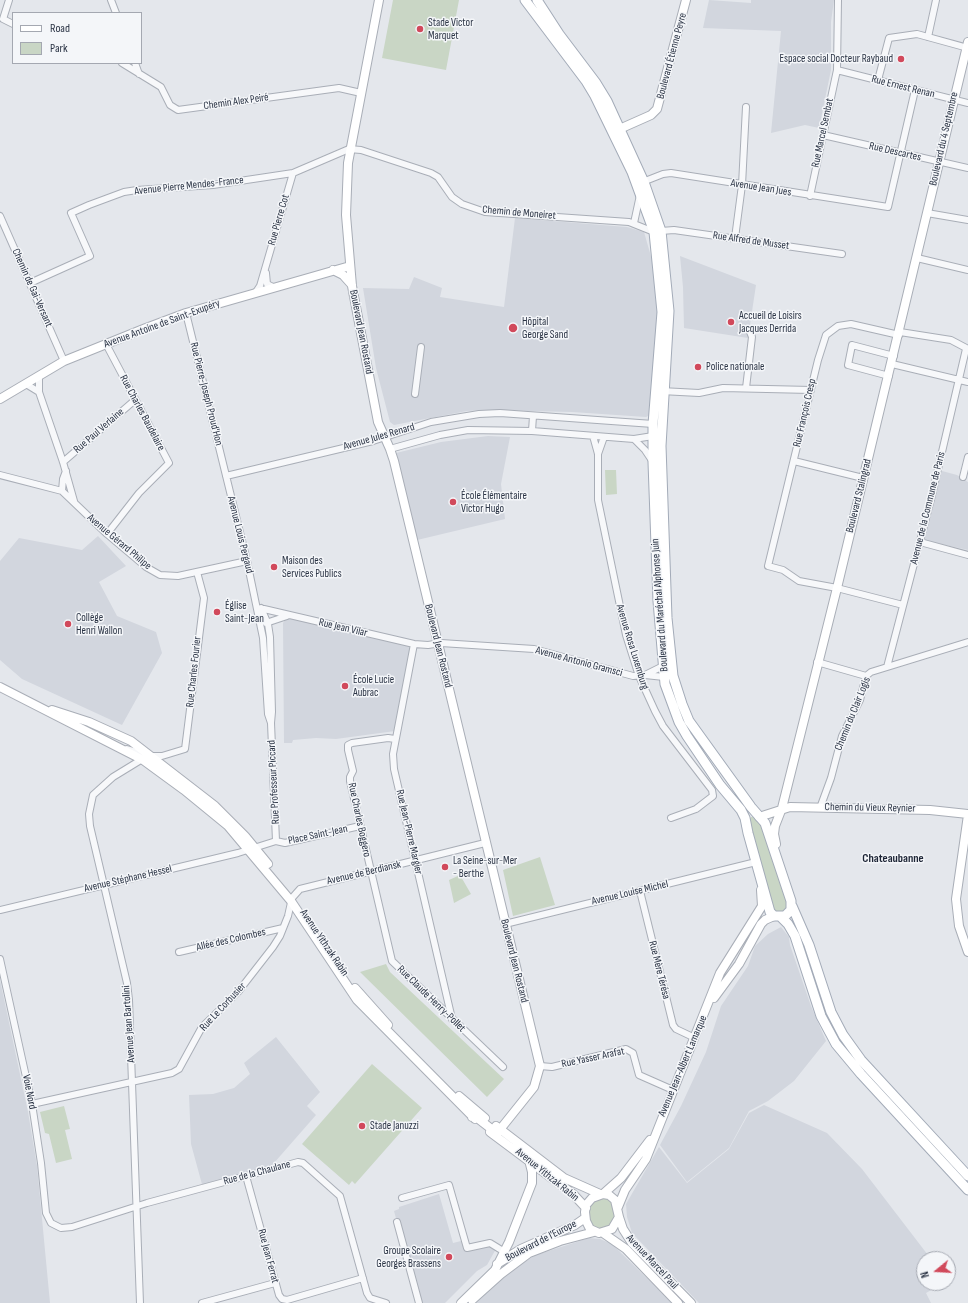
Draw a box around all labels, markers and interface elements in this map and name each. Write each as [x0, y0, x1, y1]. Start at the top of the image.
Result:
street label: Boulevard Étienne Peyre [654, 11, 690, 101]
legend [12, 12, 142, 64]
place label: Stade Victor Marquet [428, 16, 473, 42]
text: Road [50, 21, 70, 36]
marker: Stade Victor Marquet [415, 24, 425, 34]
text: Park [50, 41, 68, 56]
place label: Espace social Docteur Raybaud [779, 52, 893, 66]
marker: Espace social Docteur Raybaud [896, 54, 906, 64]
street label: Rue Ernest Renan [870, 73, 936, 101]
street label: Chemin Alex Peiré [203, 91, 269, 113]
street label: Boulevard du 4 Septembre [927, 91, 961, 187]
street label: Rue Marcel Sembat [809, 97, 837, 169]
street label: Rue Descartes [868, 140, 922, 164]
street label: Avenue Pierre Mendes-France [134, 174, 244, 198]
street label: Avenue Jean Jues [730, 177, 792, 199]
street label: Rue Pierre Cot [265, 193, 293, 247]
street label: Chemin de Moneiret [482, 203, 556, 223]
street label: Rue Alfred de Musset [712, 229, 790, 253]
street label: Chemin de Gai-Versant [9, 247, 55, 329]
street label: Boulevard Jean Rostand [346, 289, 376, 375]
street label: Avenue Antoine de Saint-Exupéry [102, 297, 222, 351]
place label: Accueil de Loisirs Jacques Derrida [739, 309, 802, 335]
place label: Hôpital George Sand [522, 315, 568, 341]
marker: Accueil de Loisirs Jacques Derrida [726, 317, 736, 327]
marker: Hôpital George Sand [507, 322, 519, 334]
street label: Rue Pierre-Joseph Proud'Hon [187, 341, 225, 447]
place label: Police nationale [706, 360, 764, 374]
marker: Police nationale [693, 362, 703, 372]
street label: Rue Charles Baudelaire [116, 373, 168, 453]
street label: Rue François Cresp [791, 378, 819, 448]
street label: Rue Paul Verlaine [71, 405, 127, 457]
street label: Avenue Jules Renard [342, 421, 416, 453]
street label: Avenue de la Commune de Paris [908, 450, 948, 566]
street label: Boulevard Stalingrad [843, 458, 875, 534]
place label: École Élémentaire Victor Hugo [461, 489, 527, 515]
street label: Avenue Louis Pergaud [224, 495, 256, 575]
marker: École Élémentaire Victor Hugo [448, 497, 458, 507]
street label: Avenue Gérard Philipe [84, 511, 154, 573]
street label: Boulevard du Maréchal Alphonse Juin [649, 538, 671, 672]
place label: Maison des Services Publics [282, 554, 342, 580]
marker: Maison des Services Publics [269, 562, 279, 572]
place label: Église Saint-Jean [225, 599, 264, 625]
street label: Boulevard Jean Rostand [421, 603, 455, 689]
street label: Avenue Rosa Luxemburg [613, 603, 651, 691]
marker: Église Saint-Jean [212, 607, 222, 617]
place label: Collège Henri Wallon [76, 611, 122, 637]
street label: Rue Jean Vilar [317, 616, 369, 640]
marker: Collège Henri Wallon [63, 619, 73, 629]
street label: Rue Charles Fourier [184, 636, 204, 708]
street label: Avenue Antonio Gramsci [534, 644, 624, 680]
place label: École Lucie Aubrac [353, 673, 394, 699]
street label: Chemin du Clair Logis [832, 675, 874, 753]
marker: École Lucie Aubrac [340, 681, 350, 691]
street label: Rue Professeur Piccard [265, 740, 283, 824]
street label: Rue Charles Boggero [345, 782, 373, 858]
street label: Rue Jean-Pierre Margier [393, 788, 425, 876]
street label: Chemin du Vieux Reynier [825, 801, 915, 815]
street label: Place Saint-Jean [287, 822, 349, 848]
district label: Chateaubanne [862, 852, 924, 866]
place label: La Seine-sur-Mer - Berthe [453, 854, 517, 880]
street label: Avenue de Berdiansk [326, 858, 402, 888]
street label: Avenue Stéphane Hessel [83, 862, 173, 896]
marker: La Seine-sur-Mer - Berthe [440, 862, 450, 872]
street label: Avenue Louise Michel [590, 878, 670, 908]
street label: Avenue Yithzak Rabin [297, 907, 351, 979]
street label: Boulevard Jean Rostand [497, 918, 531, 1004]
street label: Allée des Colombes [195, 926, 267, 954]
street label: Rue Mère Térésa [645, 939, 673, 1001]
street label: Rue Claude Henry-Pollet [394, 963, 468, 1035]
street label: Rue Le Corbusier [197, 980, 249, 1034]
street label: Avenue Jean Bartolini [120, 985, 138, 1063]
street label: Avenue Jean-Albert Lamarque [656, 1013, 710, 1119]
street label: Rue Yasser Arafat [560, 1045, 626, 1071]
street label: Voie Nord [19, 1073, 39, 1111]
place label: Stade Januzzi [370, 1119, 419, 1133]
marker: Stade Januzzi [357, 1121, 367, 1131]
street label: Avenue Yithzak Rabin [513, 1145, 581, 1205]
street label: Rue de la Chaulane [222, 1158, 292, 1188]
street label: Boulevard de l'Europe [503, 1217, 579, 1265]
street label: Rue Jean Ferrat [254, 1228, 282, 1284]
street label: Avenue Marcel Paul [623, 1232, 681, 1292]
place label: Groupe Scolaire Georges Brassens [376, 1244, 441, 1270]
north arrow [916, 1251, 956, 1291]
marker: Groupe Scolaire Georges Brassens [444, 1252, 454, 1262]
text: N [918, 1270, 932, 1279]

